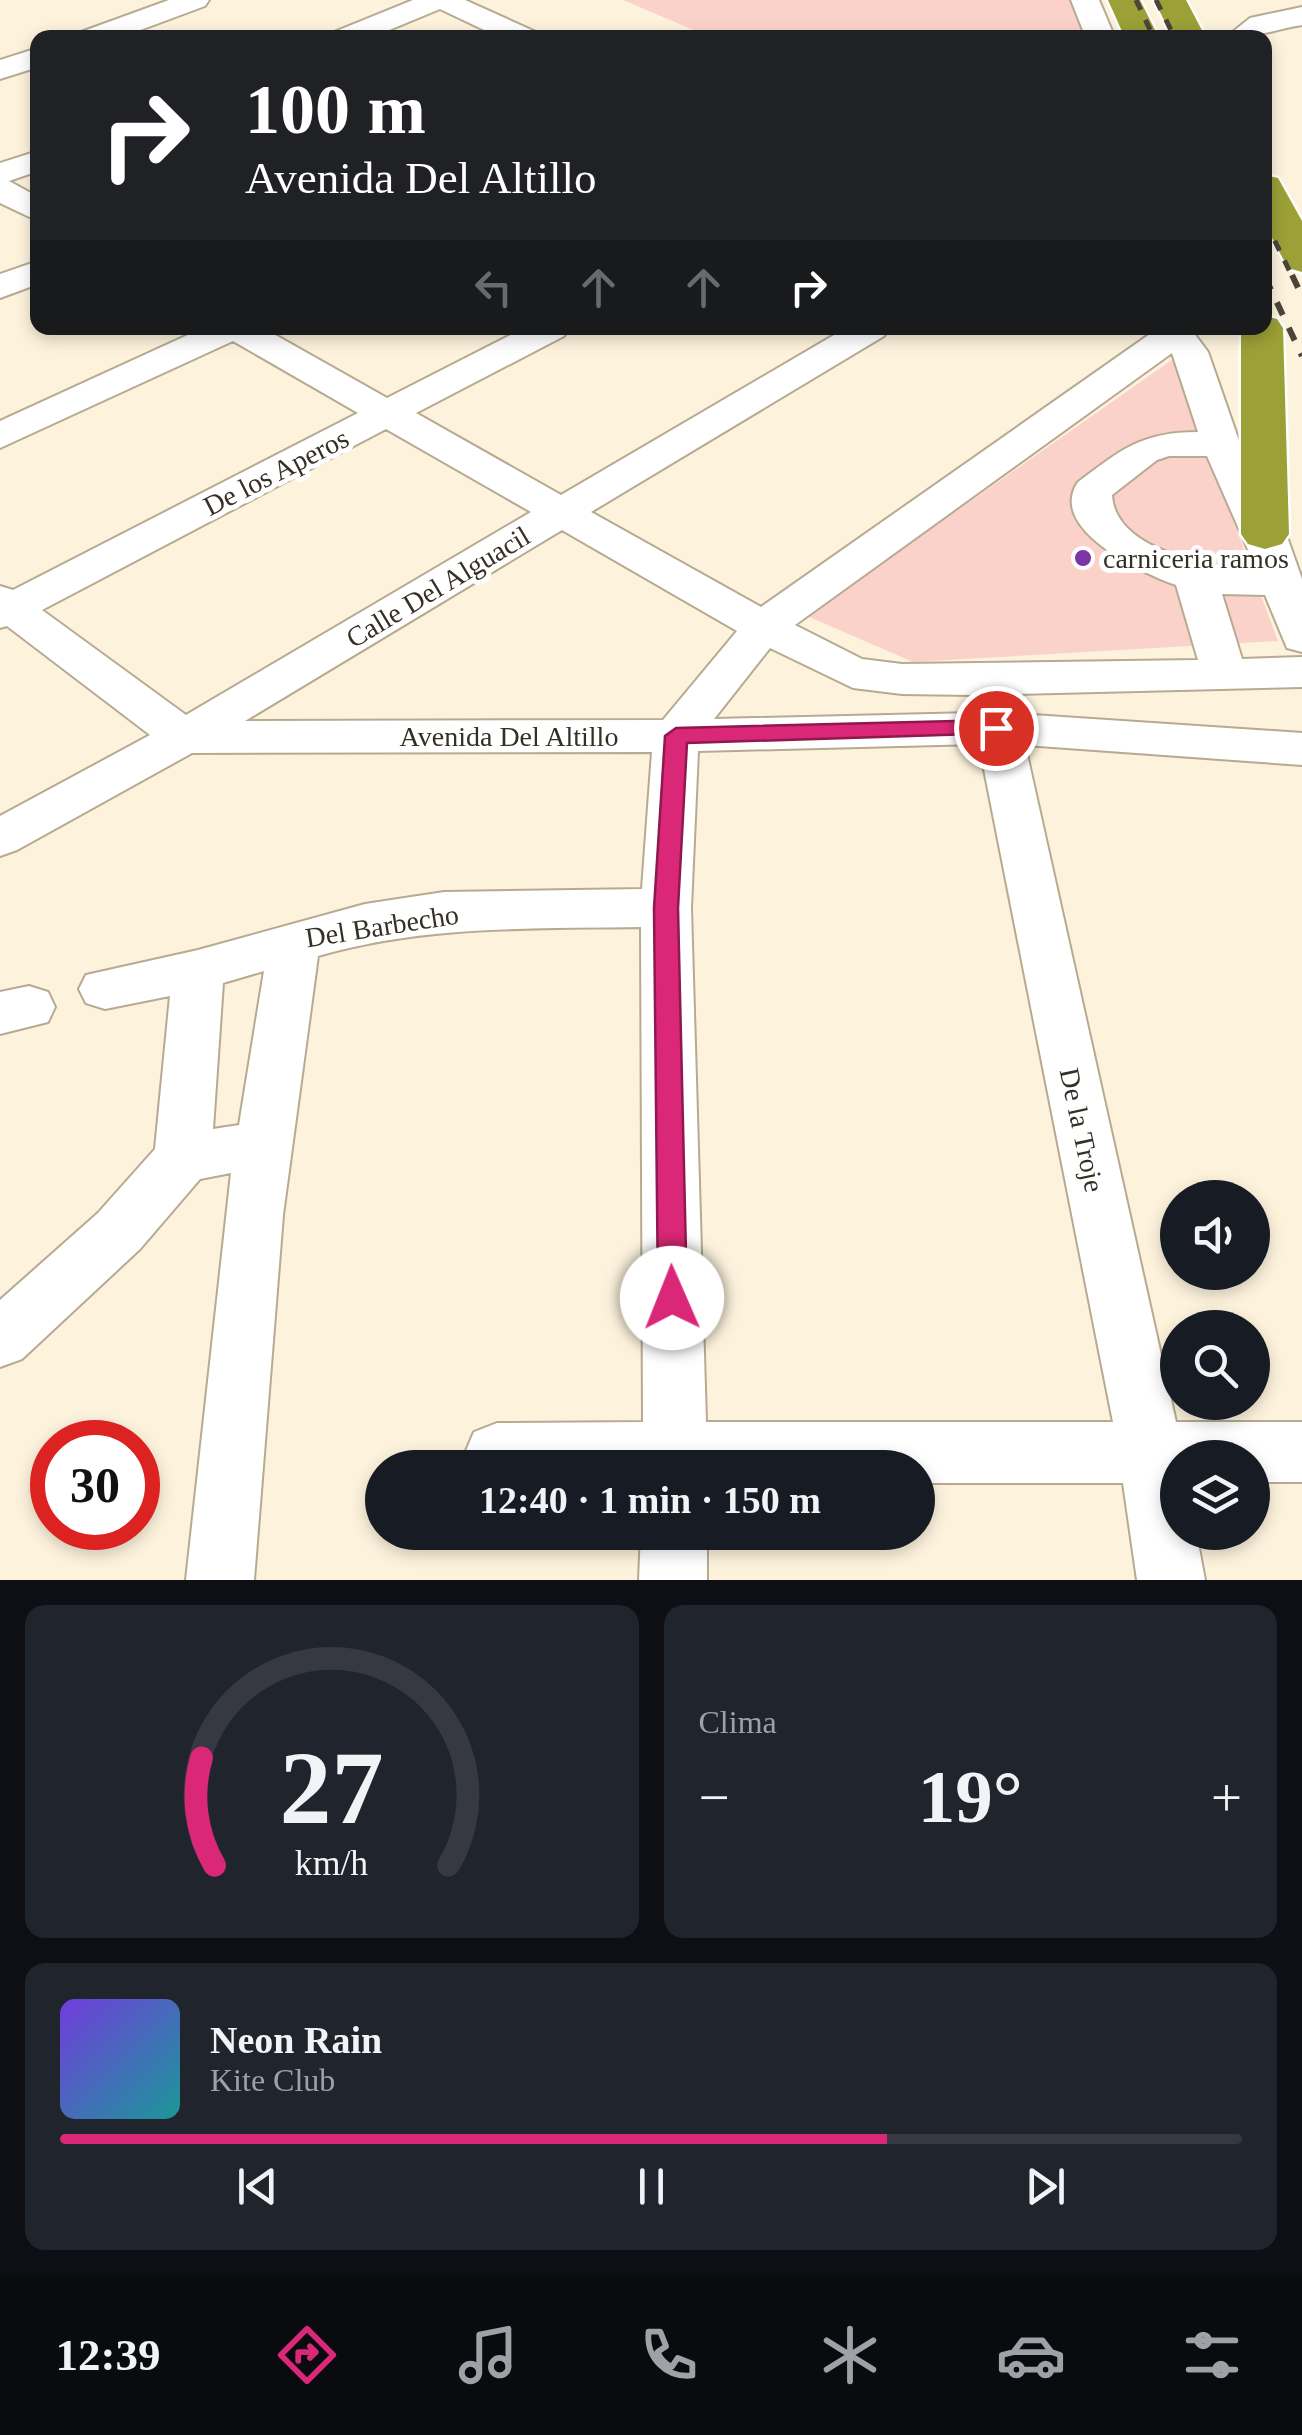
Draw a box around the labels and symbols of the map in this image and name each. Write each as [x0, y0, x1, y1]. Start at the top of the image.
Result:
street label: De los Aperos [198, 422, 354, 522]
street label: Calle Del Alguacil [341, 520, 535, 654]
place label: carniceria ramos [1103, 543, 1289, 574]
marker: carniceria ramos [1072, 547, 1094, 569]
pin [954, 686, 1039, 771]
street label: Avenida Del Altillo [400, 721, 618, 752]
street label: Del Barbecho [303, 899, 461, 953]
street label: De la Troje [1054, 1065, 1110, 1195]
position arrow [620, 1246, 724, 1350]
speed limit sign: 30 [30, 1420, 160, 1550]

